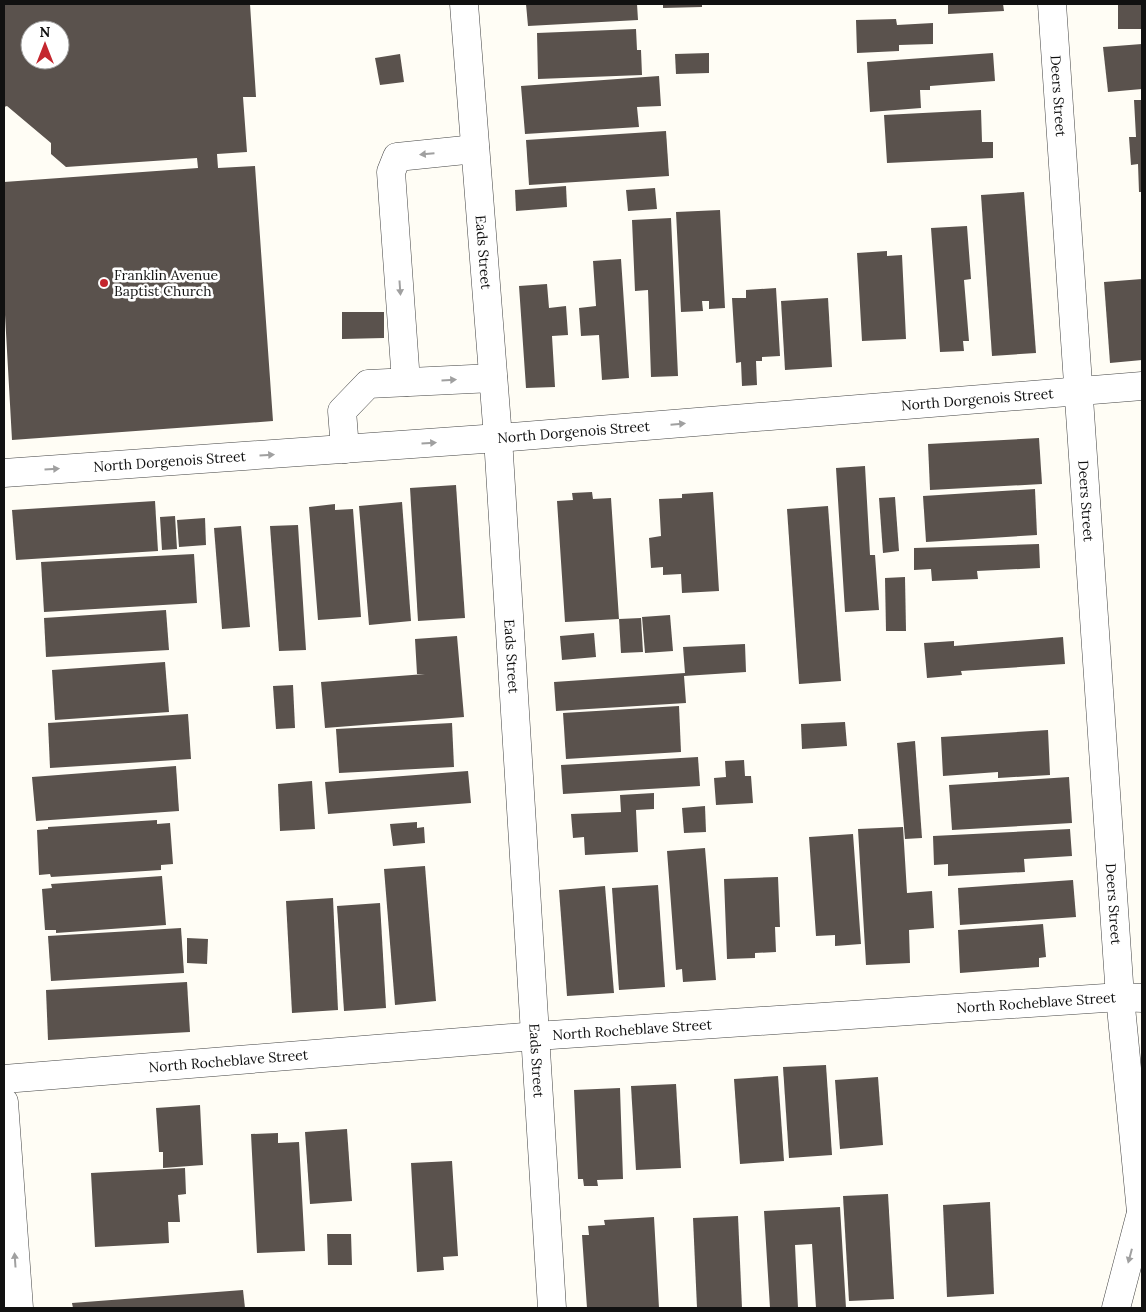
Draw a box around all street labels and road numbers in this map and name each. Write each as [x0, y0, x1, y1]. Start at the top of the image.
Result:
street label: Deers Street [1047, 54, 1070, 138]
street label: Eads Street [472, 215, 495, 291]
street label: North Dorgenois Street [900, 384, 1055, 414]
street label: North Dorgenois Street [497, 417, 651, 447]
street label: North Dorgenois Street [93, 447, 247, 476]
street label: Deers Street [1074, 460, 1098, 543]
street label: Eads Street [500, 619, 523, 694]
street label: Deers Street [1102, 863, 1125, 946]
street label: North Rocheblave Street [956, 988, 1117, 1017]
street label: North Rocheblave Street [552, 1015, 713, 1044]
street label: Eads Street [525, 1023, 548, 1099]
street label: North Rocheblave Street [148, 1045, 309, 1076]

